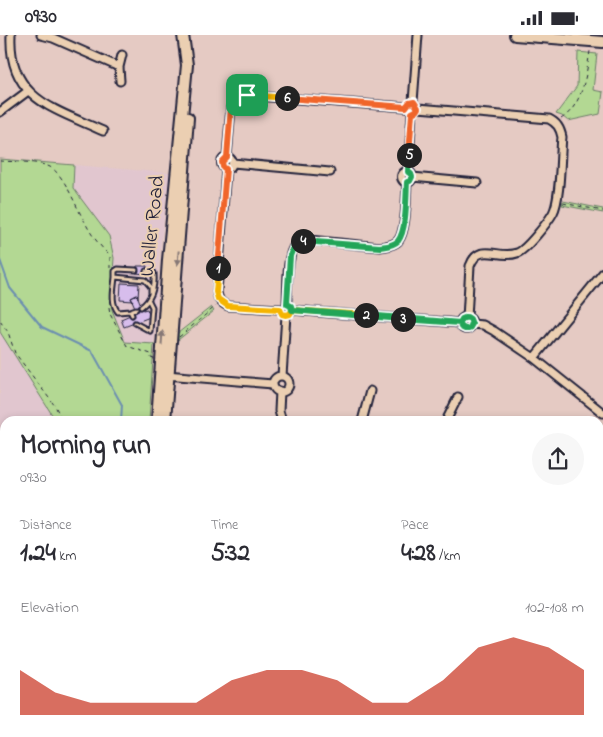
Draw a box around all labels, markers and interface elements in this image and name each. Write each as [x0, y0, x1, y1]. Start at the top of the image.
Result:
text: 09:30 [25, 4, 57, 31]
pin [226, 74, 268, 116]
icon: arrive [233, 81, 261, 109]
pin: 6 [274, 85, 300, 111]
text: 6 [284, 88, 291, 109]
pin: 5 [396, 143, 422, 167]
text: 5 [405, 145, 414, 166]
street label: Waller Road [133, 174, 173, 278]
pin: 4 [290, 229, 316, 253]
text: 4 [301, 231, 306, 252]
one-way arrow [173, 250, 181, 266]
pin: 1 [206, 255, 230, 281]
text: 1 [216, 258, 221, 279]
pin: 2 [354, 303, 378, 327]
text: 2 [363, 305, 370, 326]
pin: 3 [390, 307, 416, 331]
text: 3 [401, 309, 406, 330]
one-way arrow [159, 329, 167, 345]
text: Morning run [20, 426, 151, 467]
button: share [532, 433, 584, 485]
text: 09:30 [20, 466, 47, 490]
text: Distance [20, 515, 72, 536]
text: Time [211, 515, 238, 536]
text: Pace [401, 515, 429, 536]
text: 1.24 [20, 536, 56, 572]
text: 5:32 [211, 536, 250, 572]
text: 4:28 [401, 536, 436, 572]
text: km [56, 546, 76, 567]
text: /km [436, 546, 460, 567]
text: Elevation [20, 596, 79, 620]
text: 102–108 m [525, 596, 584, 620]

